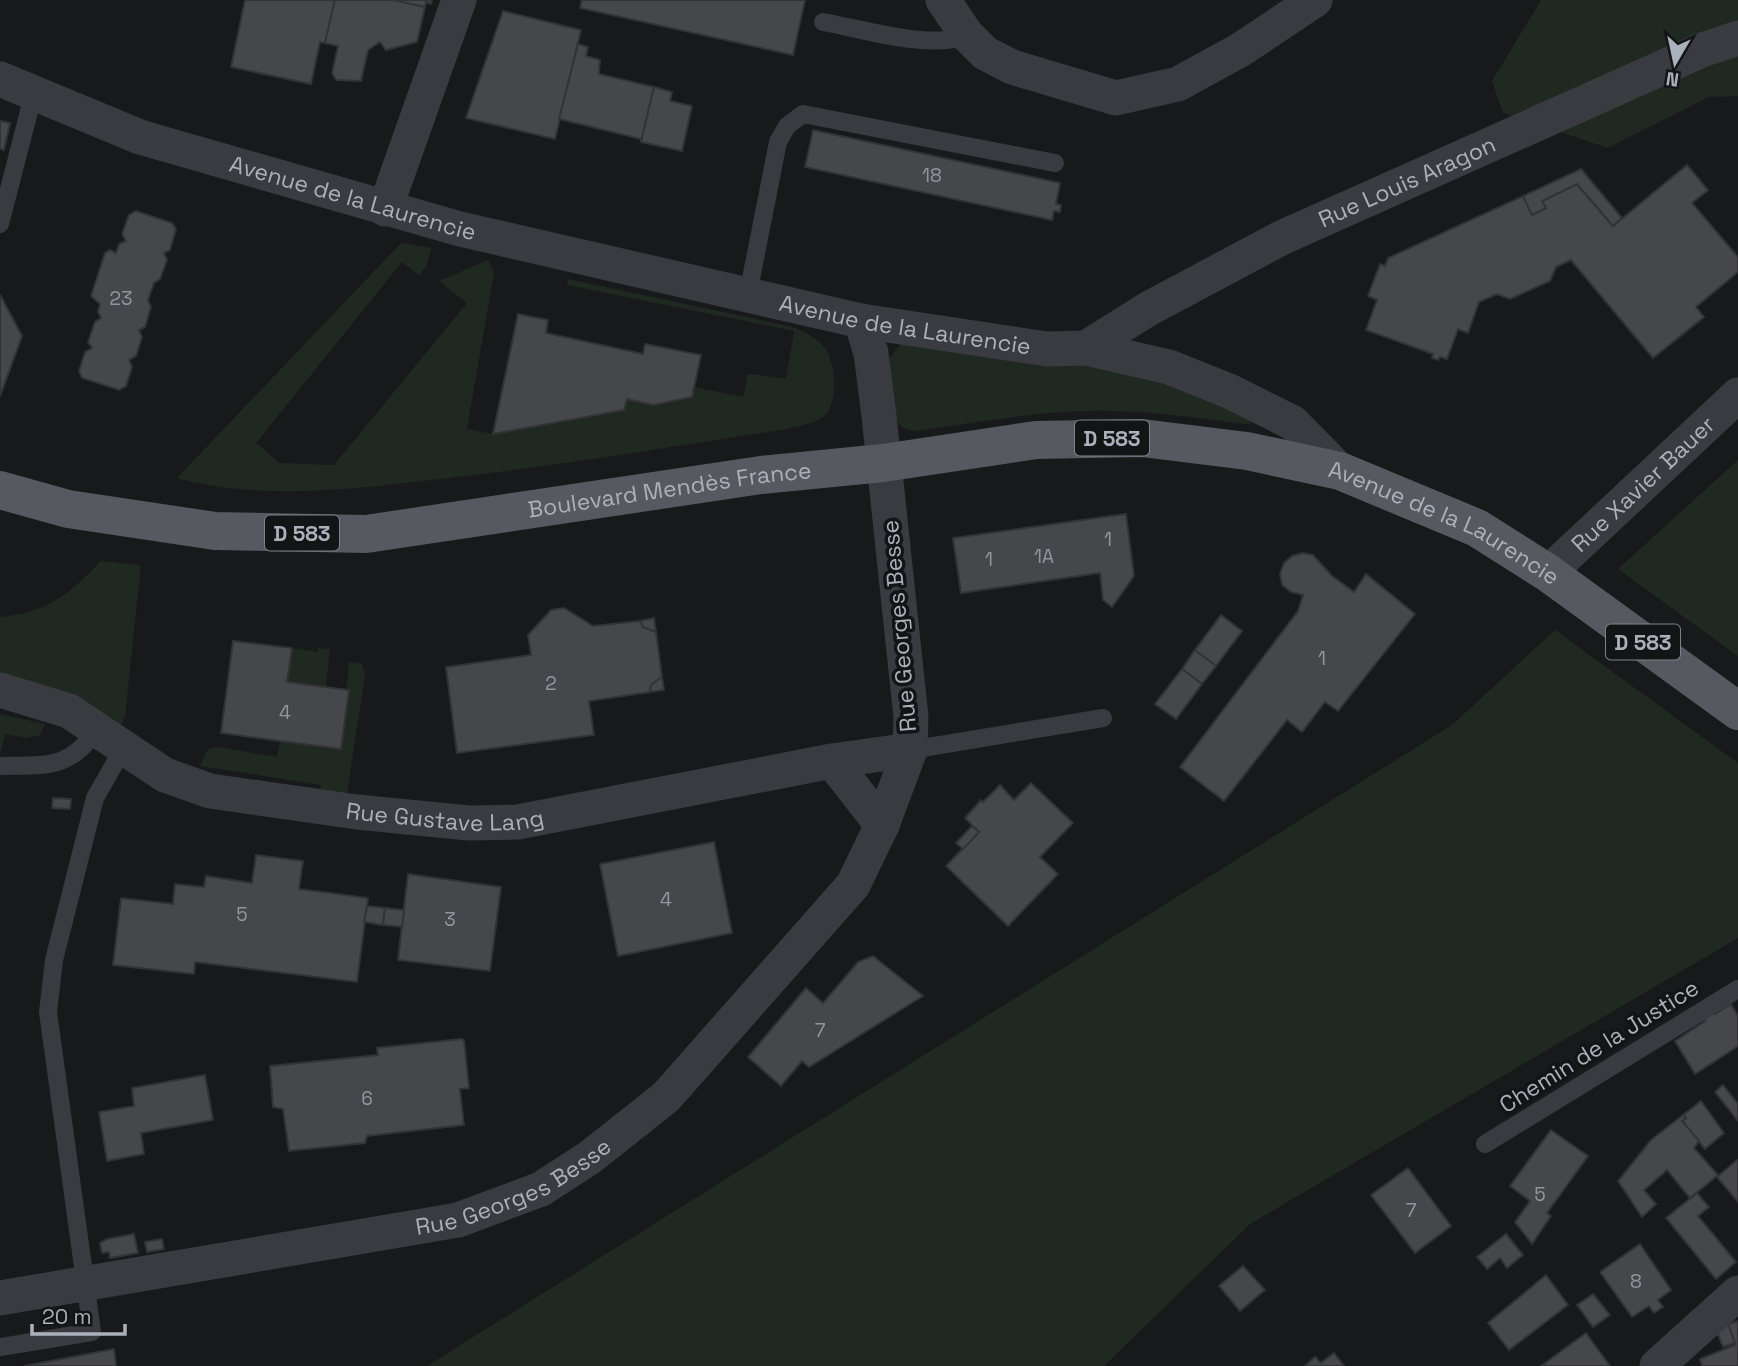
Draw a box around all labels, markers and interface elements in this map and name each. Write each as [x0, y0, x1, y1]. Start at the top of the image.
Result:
north arrow [1640, 28, 1710, 98]
text: N [1664, 66, 1681, 93]
street label: Rue Louis Aragon [1314, 129, 1500, 234]
street label: Avenue de la Laurencie [226, 149, 479, 247]
house number: 18 [922, 163, 942, 188]
house number: 23 [110, 286, 132, 311]
street label: Avenue de la Laurencie [776, 288, 1033, 361]
street label: Rue Xavier Bauer [1565, 410, 1721, 559]
road number: D 583 [1075, 420, 1149, 456]
street label: Avenue de la Laurencie [1326, 454, 1566, 592]
street label: Boulevard Mendès France [526, 455, 813, 525]
road number: D 583 [265, 516, 339, 550]
street label: Rue Georges Besse [875, 519, 923, 733]
house number: 1 [1104, 527, 1112, 552]
house number: 1A [1034, 544, 1054, 569]
house number: 1 [985, 547, 993, 572]
road number: D 583 [1606, 624, 1680, 660]
house number: 1 [1318, 646, 1326, 671]
house number: 2 [545, 671, 557, 696]
house number: 4 [279, 700, 291, 725]
street label: Rue Gustave Lang [344, 796, 546, 838]
house number: 4 [660, 887, 672, 912]
house number: 5 [236, 902, 248, 927]
house number: 3 [444, 907, 456, 932]
street label: Chemin de la Justice [1494, 972, 1704, 1120]
house number: 7 [815, 1018, 826, 1043]
house number: 6 [361, 1086, 373, 1111]
street label: Rue Georges Besse [413, 1131, 617, 1242]
house number: 5 [1534, 1182, 1546, 1207]
house number: 7 [1406, 1198, 1417, 1223]
house number: 8 [1630, 1269, 1642, 1294]
scale bar [32, 1292, 124, 1336]
text: 20 m [42, 1303, 92, 1330]

